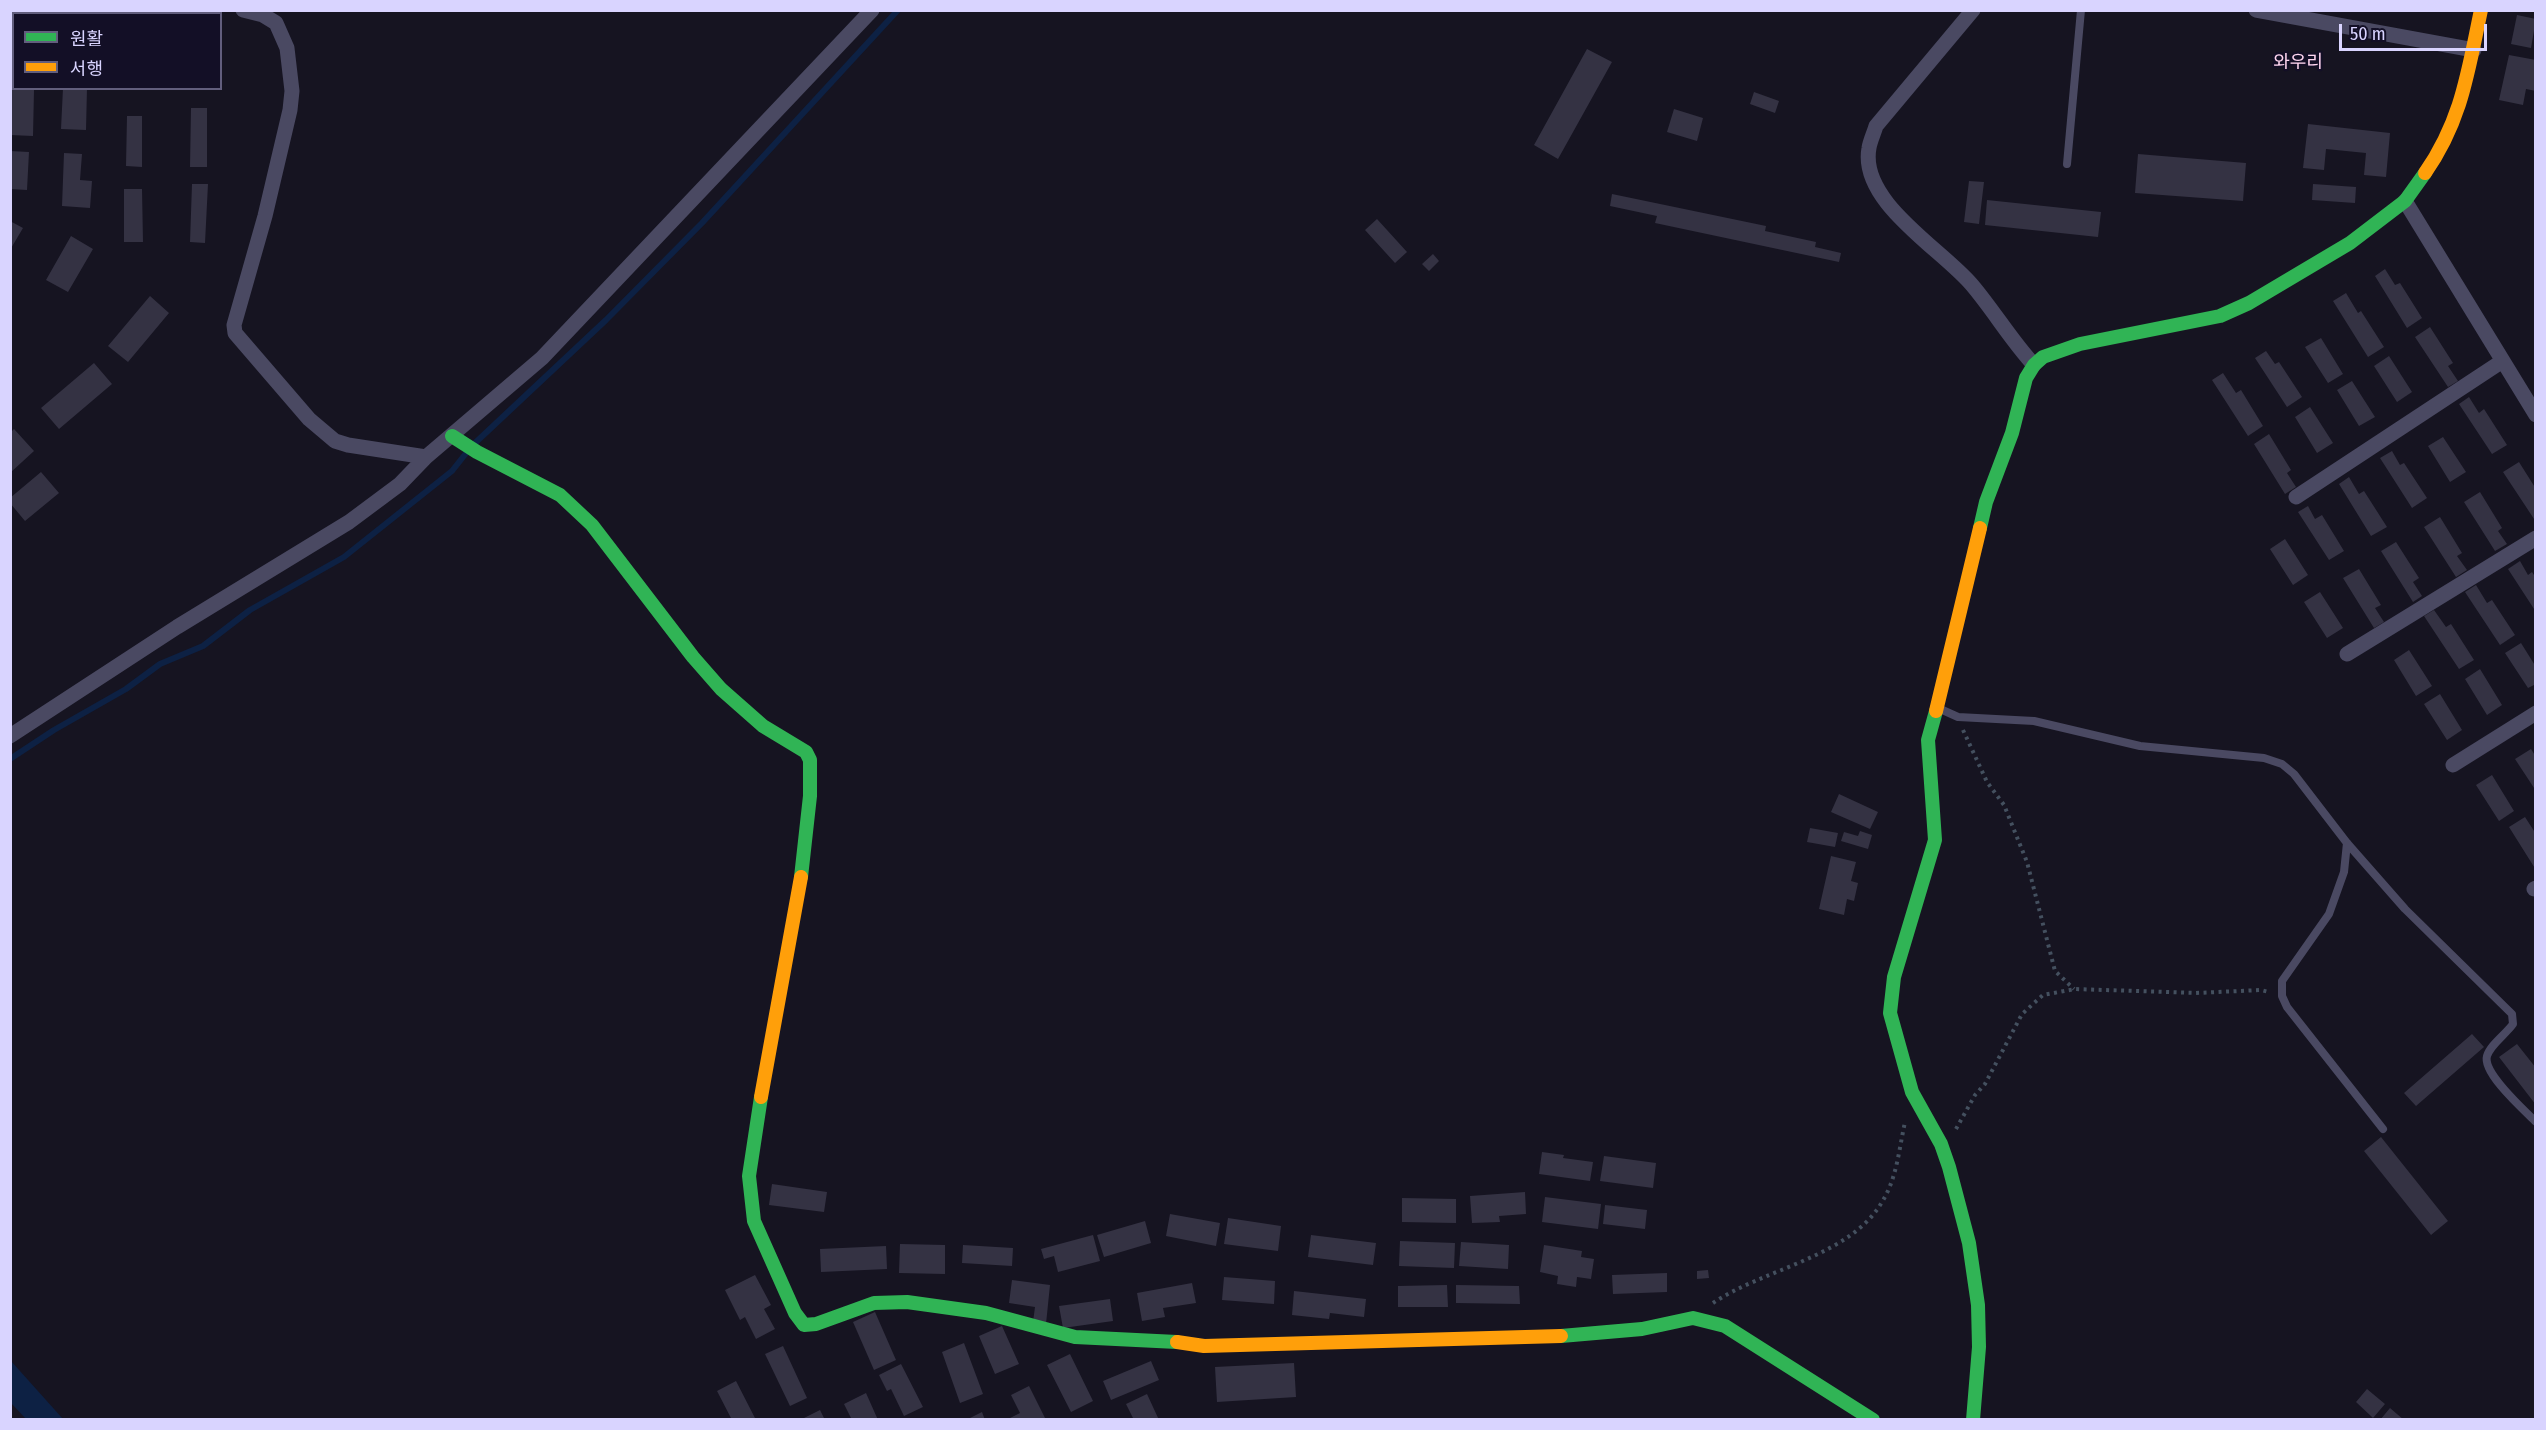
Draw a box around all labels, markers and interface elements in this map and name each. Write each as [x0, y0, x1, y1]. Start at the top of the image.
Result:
legend [12, 12, 222, 90]
scale bar [2342, 12, 2490, 50]
text: 50 m [2350, 23, 2386, 45]
text: 원활 [70, 28, 103, 50]
district label: 와우리 [2273, 52, 2323, 74]
text: 서행 [70, 58, 103, 80]

